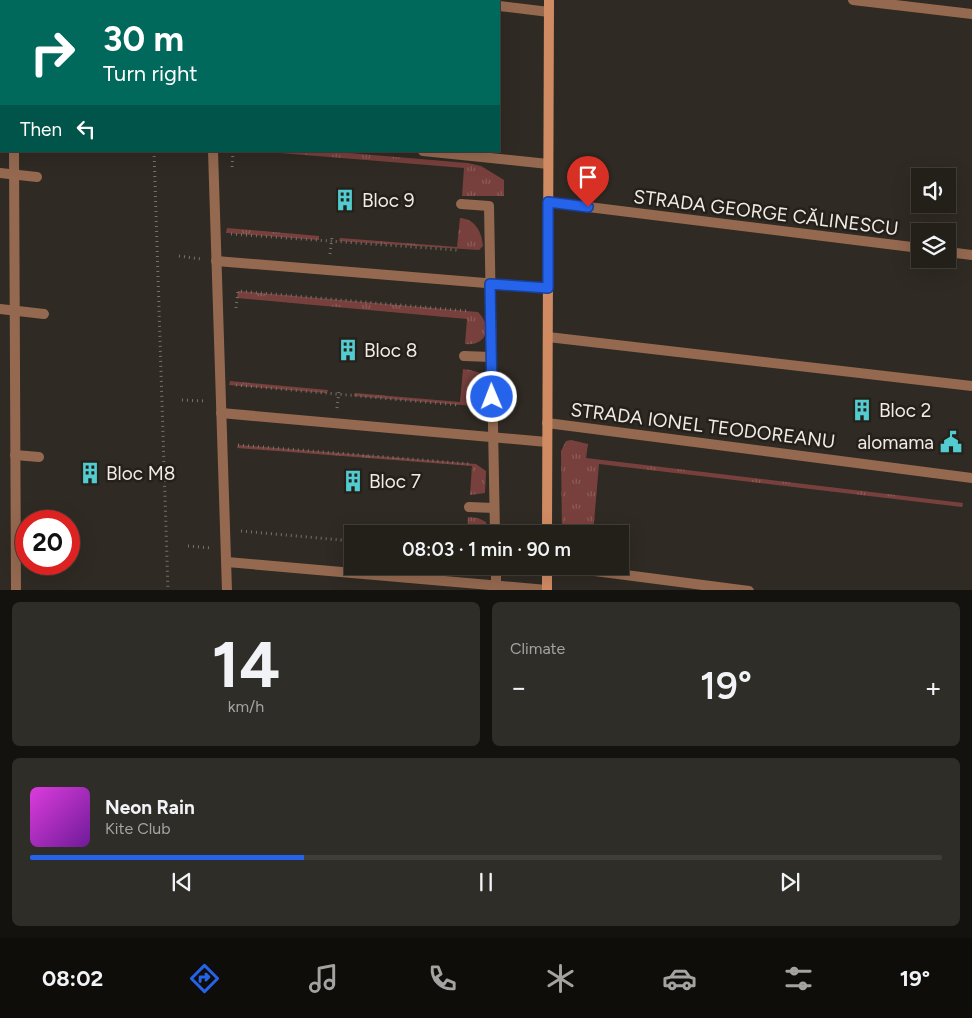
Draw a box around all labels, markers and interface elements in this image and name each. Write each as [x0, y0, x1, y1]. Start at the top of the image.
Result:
text: 30 m [103, 18, 184, 60]
icon: right [20, 20, 85, 85]
text: Turn right [103, 60, 198, 87]
icon: left [72, 115, 100, 143]
text: Then [20, 118, 62, 141]
pin [567, 156, 609, 207]
icon: arrive [574, 163, 602, 191]
map controls [911, 168, 956, 268]
button: sound [911, 168, 956, 213]
street label: STRADA GEORGE CĂLINESCU [632, 185, 900, 240]
building icon: Bloc 9 [332, 187, 358, 213]
place label: Bloc 9 [362, 189, 415, 212]
button: layers [911, 223, 956, 268]
building icon: Bloc 8 [335, 337, 361, 363]
place label: Bloc 8 [364, 339, 417, 362]
position arrow [465, 370, 517, 422]
building icon: Bloc 2 [849, 397, 875, 423]
street label: STRADA IONEL TEODOREANU [569, 398, 837, 453]
place label: Bloc 2 [879, 399, 931, 422]
public building icon: alomama [938, 429, 964, 455]
place label: alomama [857, 431, 934, 454]
building icon: Bloc M8 [77, 460, 103, 486]
place label: Bloc M8 [106, 462, 176, 485]
building icon: Bloc 7 [340, 468, 366, 494]
place label: Bloc 7 [369, 470, 421, 493]
speed limit sign: 20 [15, 510, 80, 575]
text: 08:03 · 1 min · 90 m [402, 538, 571, 561]
text: 14 [212, 625, 280, 703]
text: Climate [510, 639, 565, 658]
text: 19° [700, 663, 752, 709]
text: − [510, 670, 527, 704]
text: + [925, 670, 942, 704]
text: km/h [228, 697, 264, 716]
text: Neon Rain [105, 796, 195, 819]
text: Kite Club [105, 819, 171, 838]
icon: previous [168, 868, 196, 896]
icon: pause [472, 868, 500, 896]
icon: next [776, 868, 804, 896]
icon: directions [187, 961, 222, 996]
icon: music [306, 961, 341, 996]
icon: phone [425, 961, 460, 996]
icon: climate [543, 961, 578, 996]
icon: car [662, 961, 697, 996]
icon: filters [781, 961, 816, 996]
text: 08:02 [42, 965, 103, 992]
text: 19° [900, 965, 930, 992]

